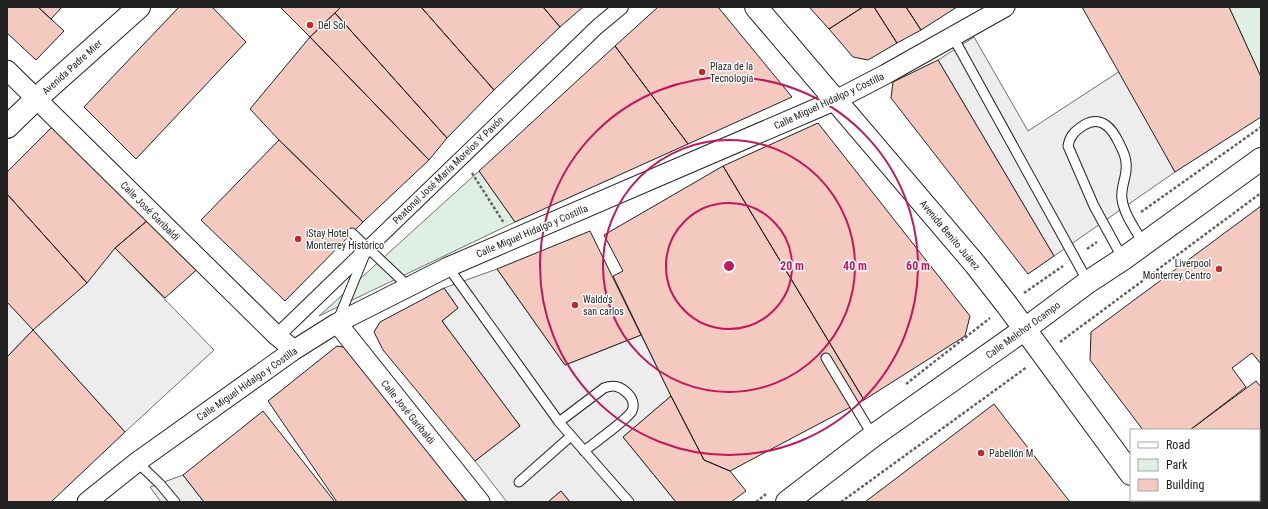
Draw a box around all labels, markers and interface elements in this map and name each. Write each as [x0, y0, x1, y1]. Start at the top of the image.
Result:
marker: Del Sol [305, 20, 315, 30]
place label: Del Sol [318, 20, 346, 31]
street label: Avenida Padre Mier [40, 37, 104, 97]
place label: Plaza de la Tecnología [710, 61, 753, 84]
marker: Plaza de la Tecnología [697, 67, 707, 77]
street label: Calle Miguel Hidalgo y Costilla [772, 71, 886, 131]
street label: Peatonal José María Morelos Y Pavón [390, 114, 506, 226]
street label: Calle José Garibaldi [118, 179, 182, 243]
street label: Avenida Benito Juárez [918, 198, 982, 272]
street label: Calle Miguel Hidalgo y Costilla [475, 202, 590, 260]
place label: iStay Hotel Monterrey Histórico [306, 228, 384, 251]
marker: iStay Hotel Monterrey Histórico [293, 234, 303, 244]
place label: Liverpool Monterrey Centro [1143, 258, 1211, 281]
centre of rings [722, 259, 736, 273]
text: 20 m [780, 259, 804, 273]
text: 40 m [843, 259, 867, 273]
text: 60 m [906, 259, 930, 273]
marker: Liverpool Monterrey Centro [1214, 264, 1224, 274]
place label: Waldo's san carlos [583, 294, 624, 317]
street label: Calle Melchor Ocampo [984, 299, 1062, 361]
marker: Waldo's san carlos [570, 300, 580, 310]
street label: Calle Miguel Hidalgo y Costilla [195, 345, 299, 423]
street label: Calle José Garibaldi [379, 378, 437, 446]
legend [1130, 429, 1260, 501]
text: Road [1166, 438, 1190, 452]
marker: Pabellón M [976, 448, 986, 458]
place label: Pabellón M [989, 448, 1033, 459]
text: Park [1166, 458, 1188, 472]
text: Building [1166, 478, 1204, 492]

